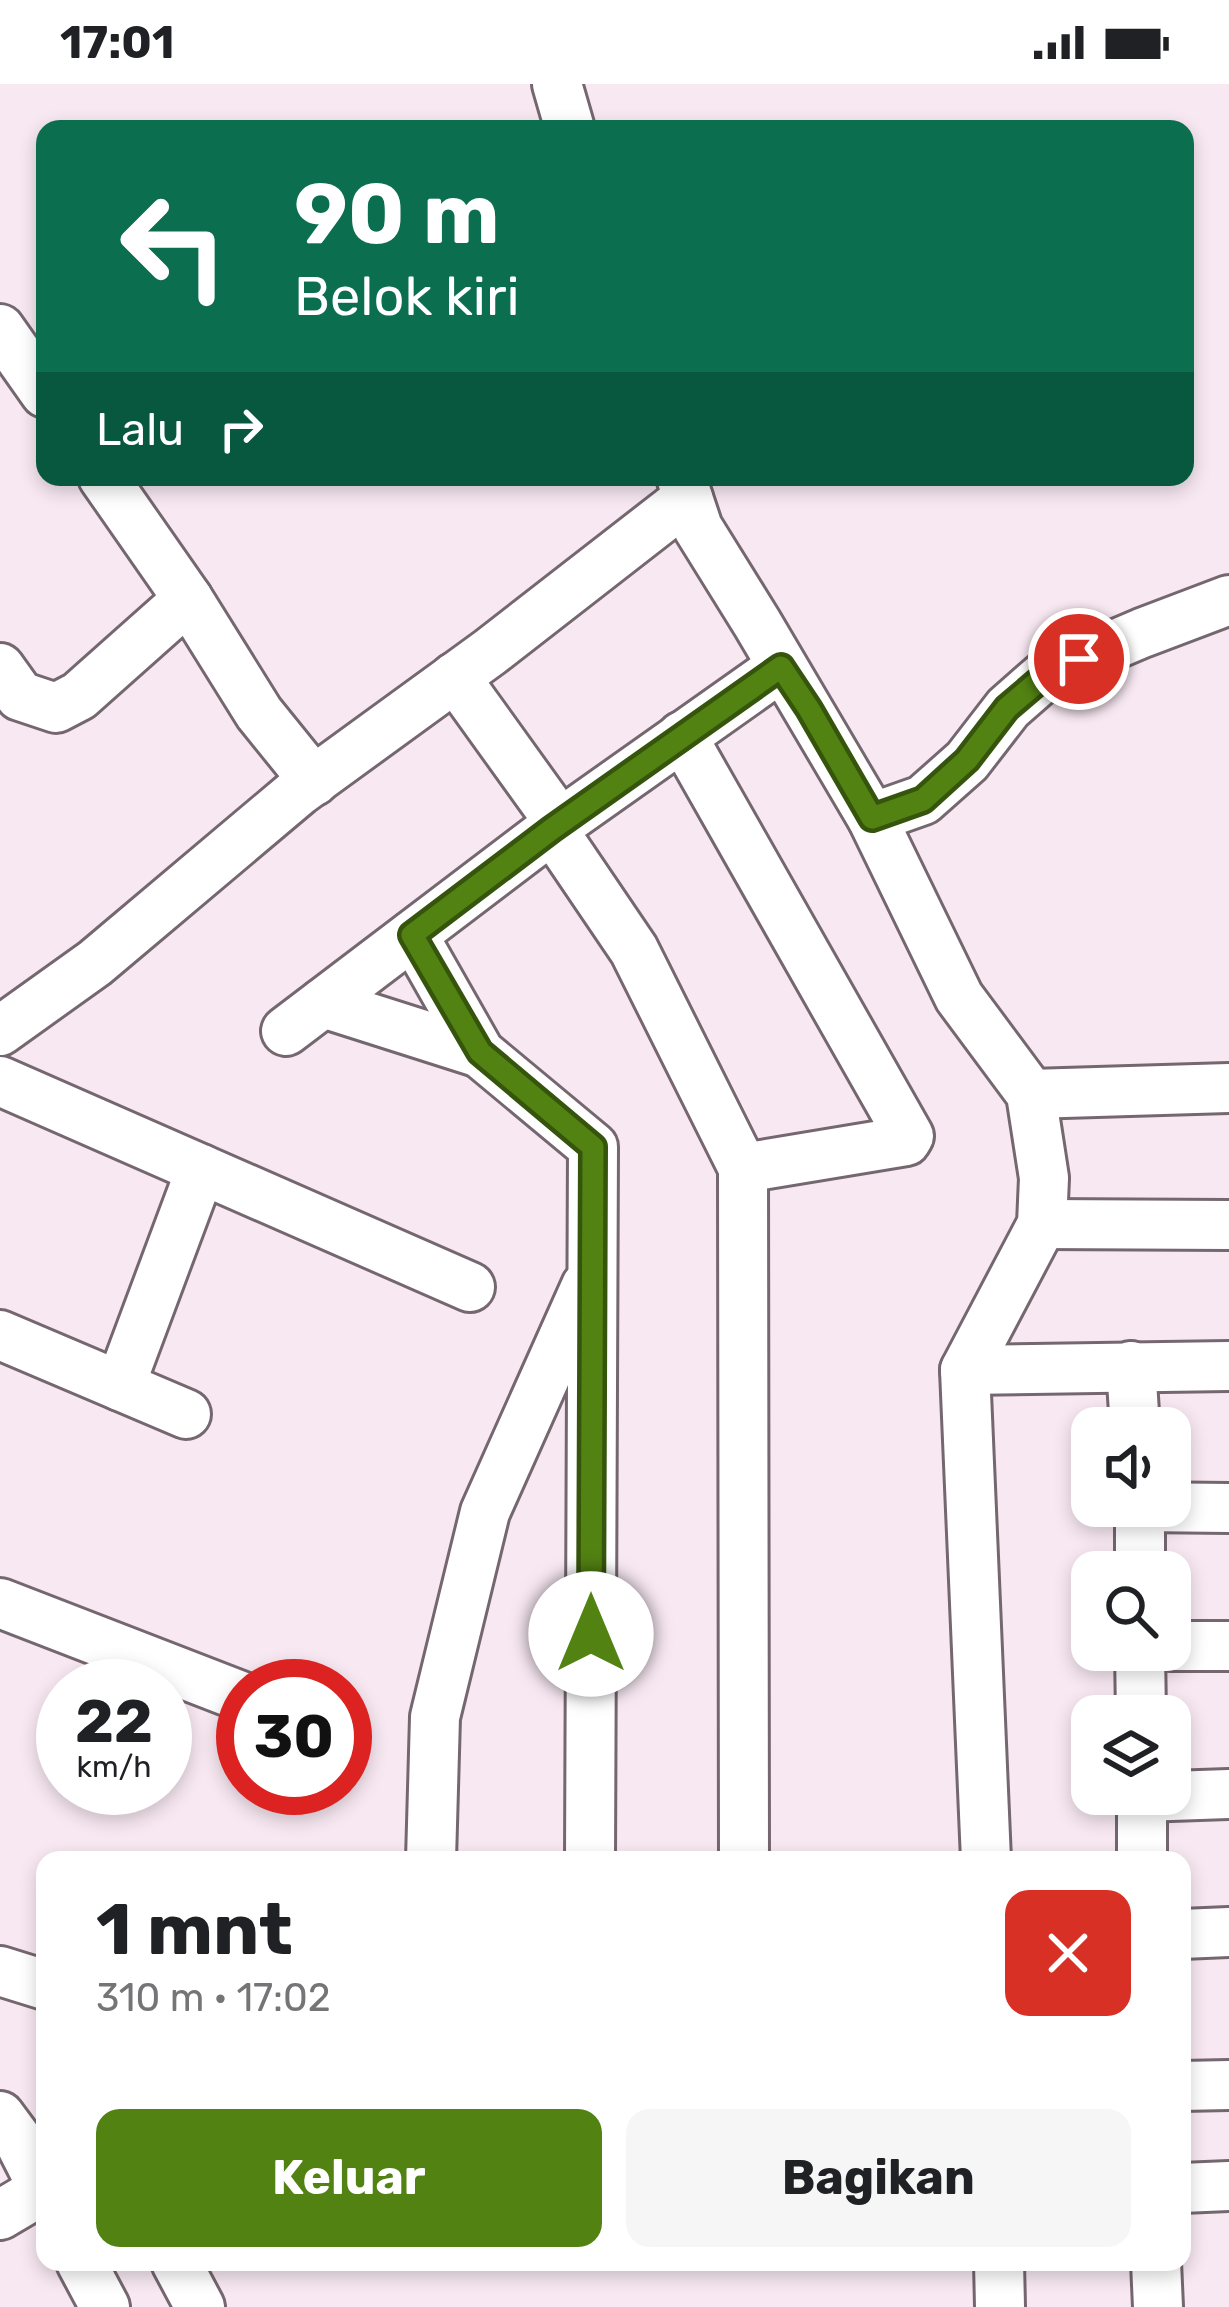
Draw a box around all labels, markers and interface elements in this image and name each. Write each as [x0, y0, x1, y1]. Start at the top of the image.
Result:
text: 17:01 [60, 16, 174, 69]
text: 90 m [294, 164, 500, 264]
icon: left [96, 168, 252, 324]
text: Belok kiri [294, 265, 520, 329]
icon: right [208, 396, 274, 462]
text: Lalu [96, 403, 184, 456]
pin [1028, 608, 1130, 710]
icon: arrive [1046, 626, 1112, 692]
map controls [1071, 1407, 1191, 1815]
button: sound [1071, 1407, 1191, 1527]
button: search [1071, 1551, 1191, 1671]
position arrow [528, 1571, 654, 1697]
speed limit sign: 30 [216, 1659, 372, 1815]
text: 22 [75, 1686, 153, 1757]
button: layers [1071, 1695, 1191, 1815]
text: km/h [77, 1749, 151, 1785]
text: 1 mnt [96, 1887, 293, 1972]
button: close [1005, 1890, 1131, 2016]
text: 310 m · 17:02 [96, 1975, 331, 2021]
button: Keluar [96, 2109, 602, 2247]
button: Bagikan [626, 2109, 1131, 2247]

